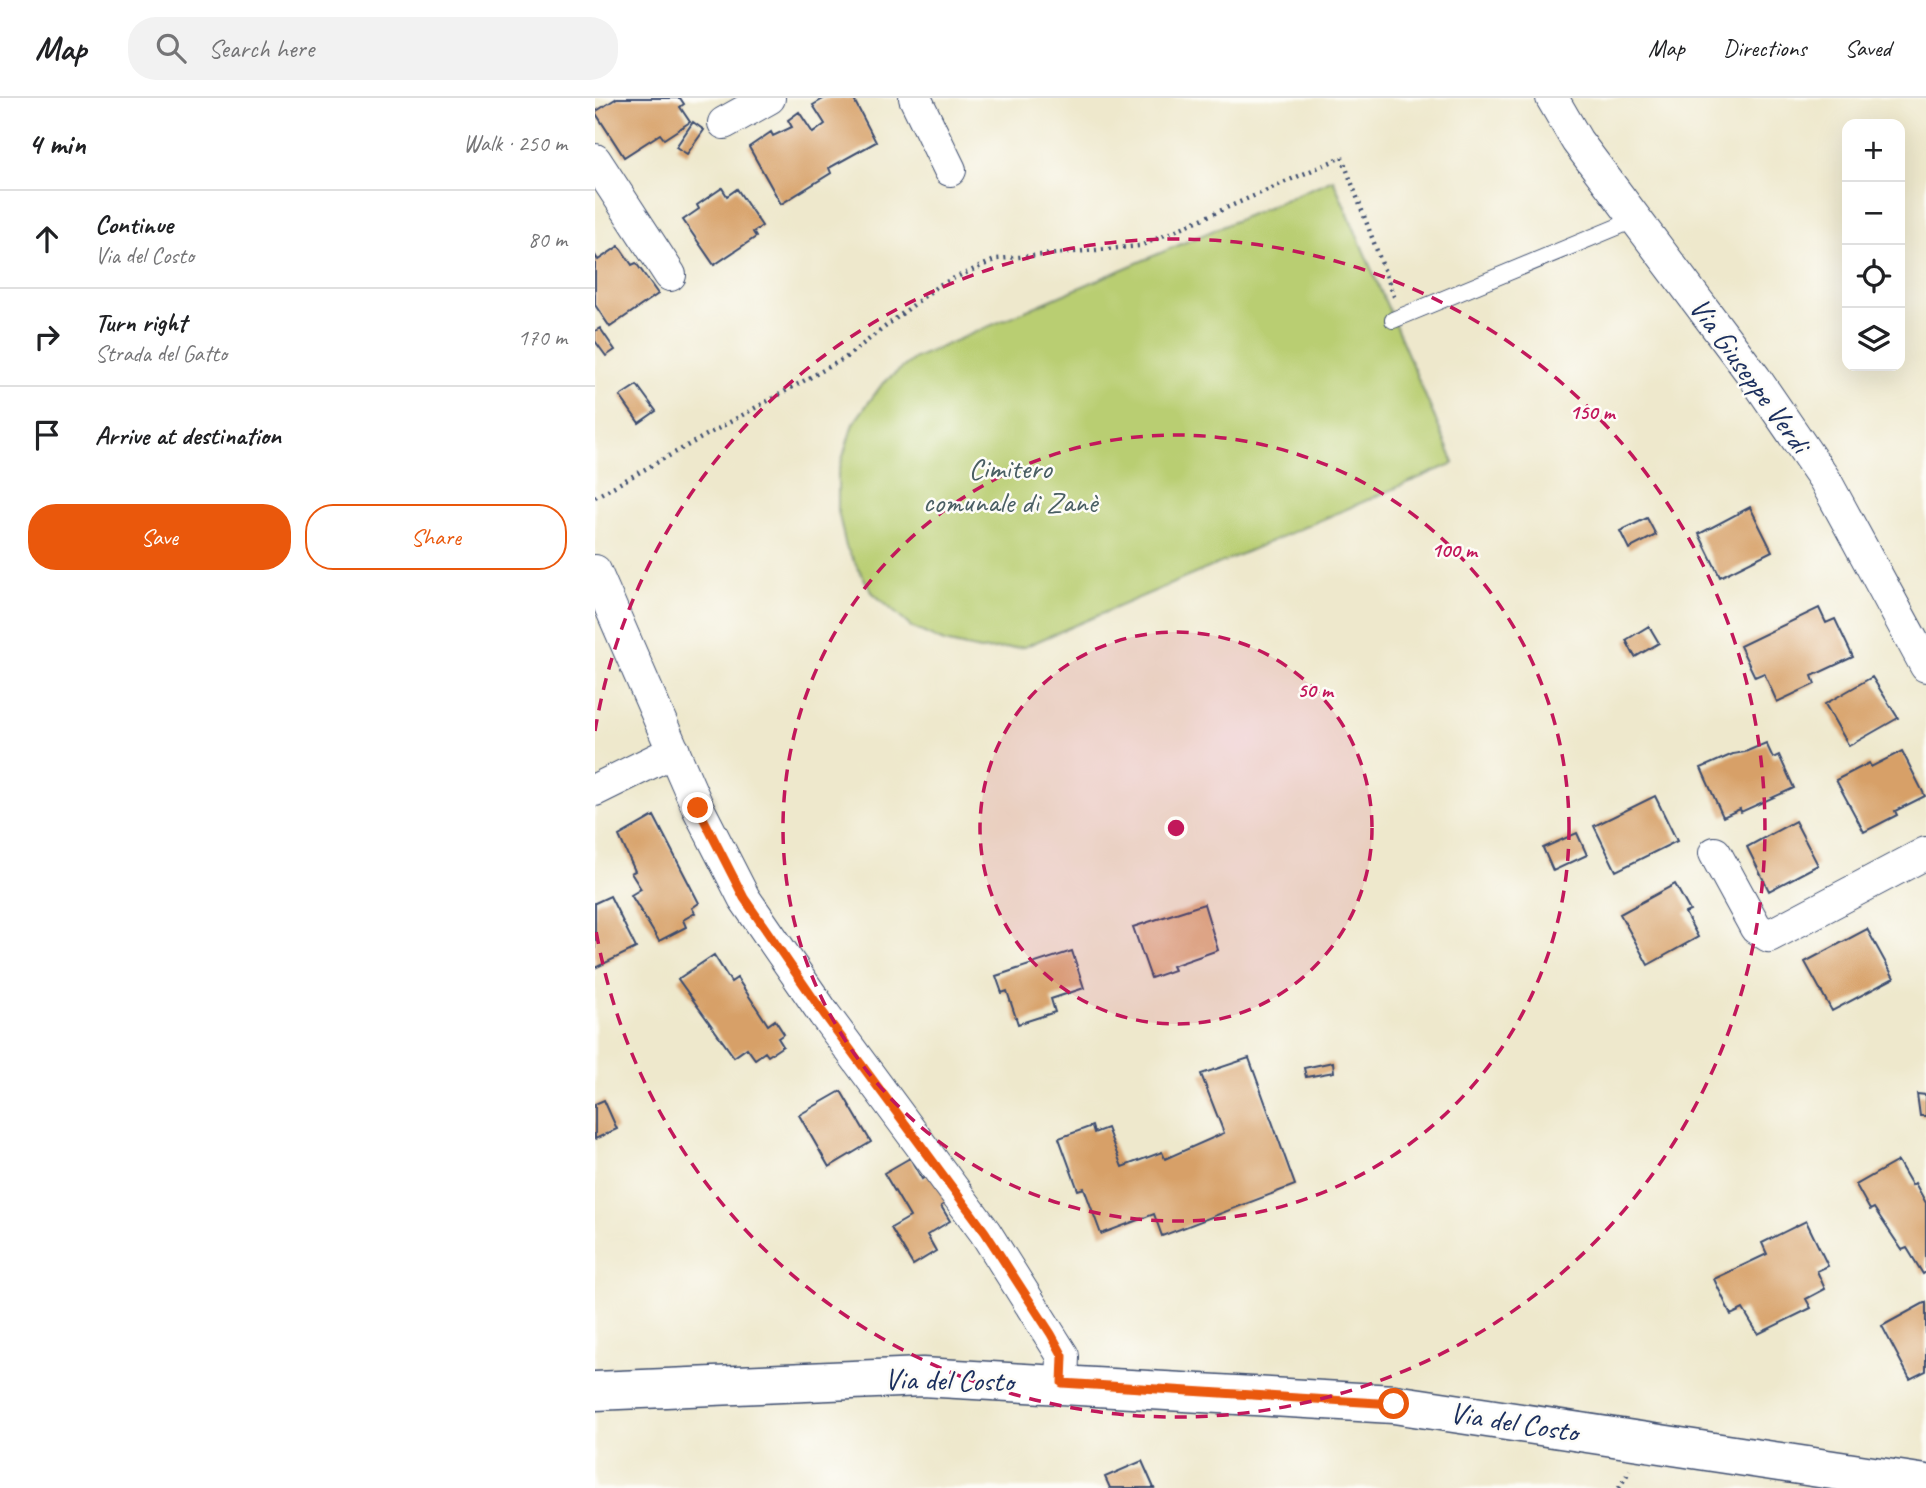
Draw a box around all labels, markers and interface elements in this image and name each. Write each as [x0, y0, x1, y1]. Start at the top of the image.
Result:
search box [128, 17, 618, 80]
text: Map [35, 27, 86, 69]
icon: search [152, 29, 190, 67]
text: Search here [208, 32, 314, 65]
text: Map [1648, 33, 1685, 63]
text: Directions [1723, 33, 1806, 63]
text: Saved [1844, 33, 1891, 63]
map controls [1842, 119, 1905, 371]
button: + [1842, 119, 1905, 182]
text: 4 min [28, 125, 85, 163]
text: Walk · 250 m [463, 129, 567, 158]
button: − [1842, 182, 1905, 245]
text: Continue [95, 208, 173, 241]
icon: ahead [28, 220, 66, 258]
text: 80 m [528, 225, 567, 254]
text: Via del Costo [95, 241, 194, 270]
button: locate [1842, 245, 1905, 308]
street label: Via Giuseppe Verdi [1681, 290, 1821, 463]
text: Turn right [95, 306, 186, 339]
button: layers [1842, 308, 1905, 371]
icon: right [28, 318, 66, 356]
text: 170 m [518, 323, 567, 352]
text: Strada del Gatto [95, 339, 227, 368]
text: 150 m [1569, 399, 1617, 425]
icon: arrive [28, 416, 66, 454]
text: Arrive at destination [95, 419, 281, 452]
park label: Cimitero comunale di Zanè [923, 449, 1099, 521]
button: Save [28, 504, 291, 570]
button: Share [305, 504, 567, 570]
text: 100 m [1431, 537, 1479, 563]
text: 50 m [1297, 677, 1335, 703]
route end [682, 792, 713, 823]
centre of rings [1164, 816, 1188, 840]
street label: Via del Costo [884, 1360, 1017, 1400]
route start [1378, 1388, 1409, 1419]
street label: Via del Costo [1447, 1393, 1584, 1451]

